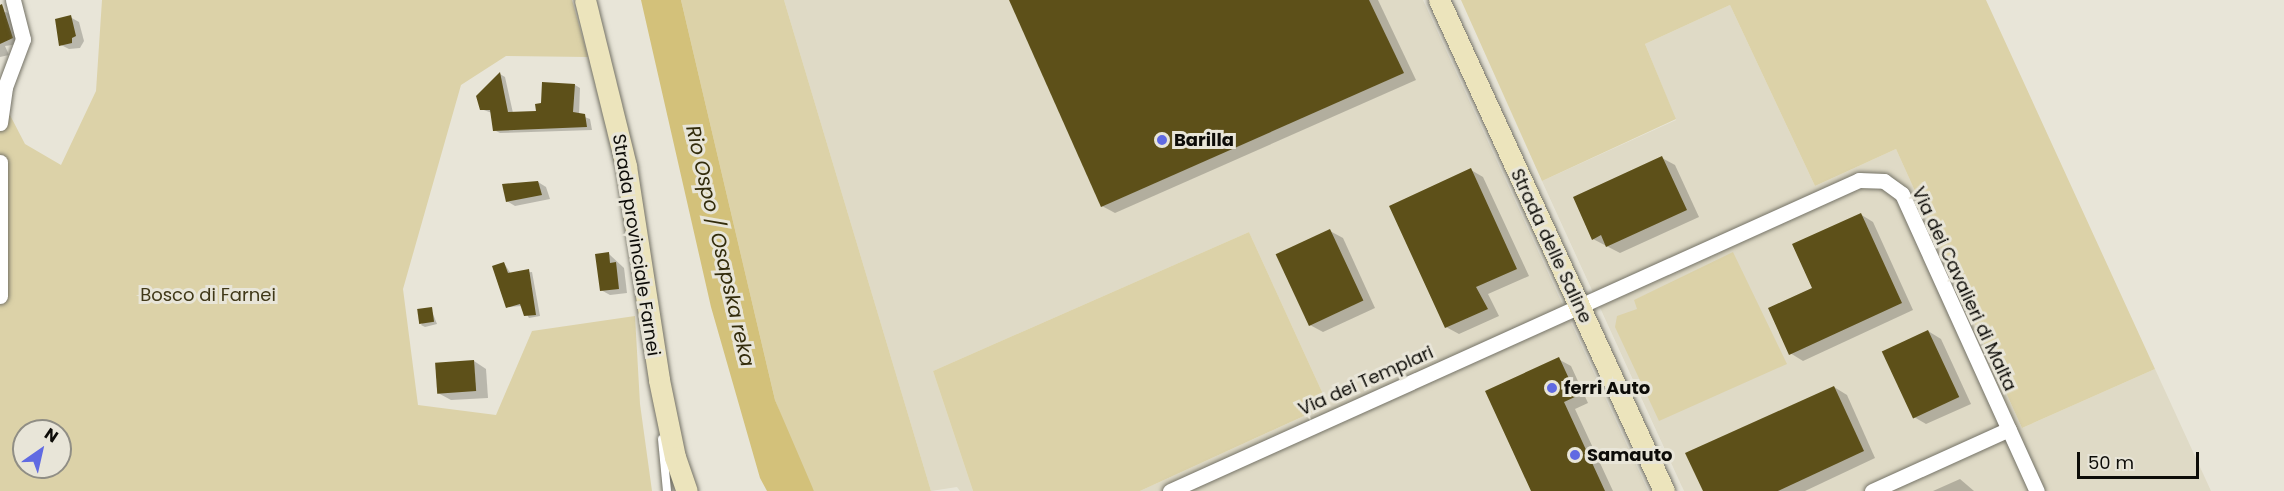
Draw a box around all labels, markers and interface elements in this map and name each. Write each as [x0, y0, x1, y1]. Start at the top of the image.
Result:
water label: Rio Ospo / Osapska reka [681, 123, 759, 369]
place label: Barilla [1174, 129, 1234, 151]
street label: Strada provinciale Farnei [608, 132, 664, 358]
marker: Barilla [1155, 133, 1169, 147]
street label: Strada delle Saline [1506, 166, 1596, 326]
street label: Via dei Cavalieri di Malta [1907, 184, 2021, 394]
park label: Bosco di Farnei [140, 284, 276, 306]
street label: Via dei Templari [1295, 342, 1437, 420]
place label: ferri Auto [1564, 377, 1650, 399]
marker: ferri Auto [1545, 381, 1559, 395]
north arrow [12, 419, 72, 479]
text: N [40, 422, 63, 448]
scale bar [2080, 440, 2202, 478]
place label: Samauto [1587, 444, 1672, 466]
marker: Samauto [1568, 448, 1582, 462]
text: 50 m [2088, 450, 2134, 475]

